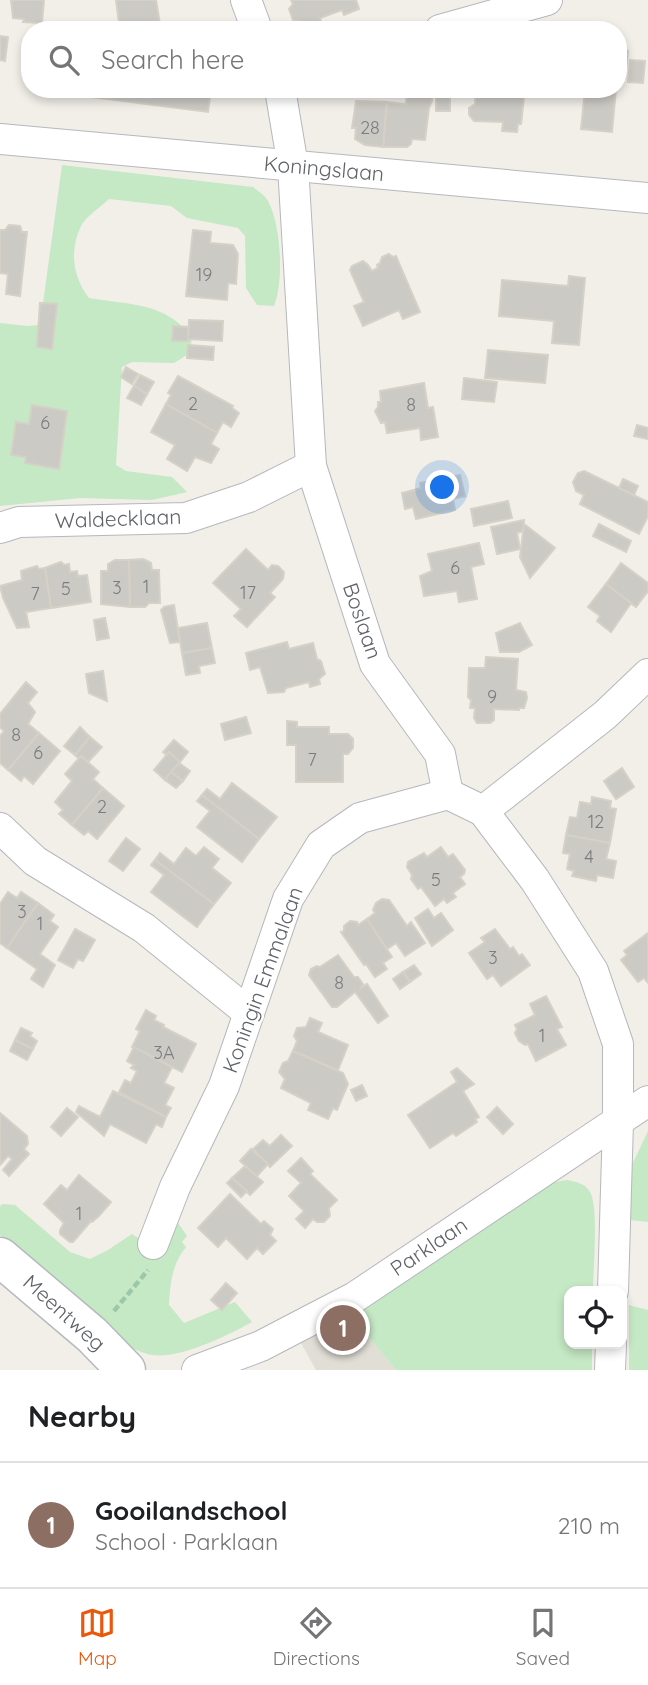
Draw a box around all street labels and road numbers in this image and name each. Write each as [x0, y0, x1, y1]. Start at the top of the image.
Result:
street label: Koningslaan [263, 150, 385, 186]
street label: Waldecklaan [54, 503, 182, 533]
street label: Boslaan [338, 579, 388, 662]
street label: Koningin Emmalaan [216, 883, 308, 1076]
street label: Parklaan [385, 1211, 472, 1281]
street label: Meentweg [18, 1269, 111, 1356]

